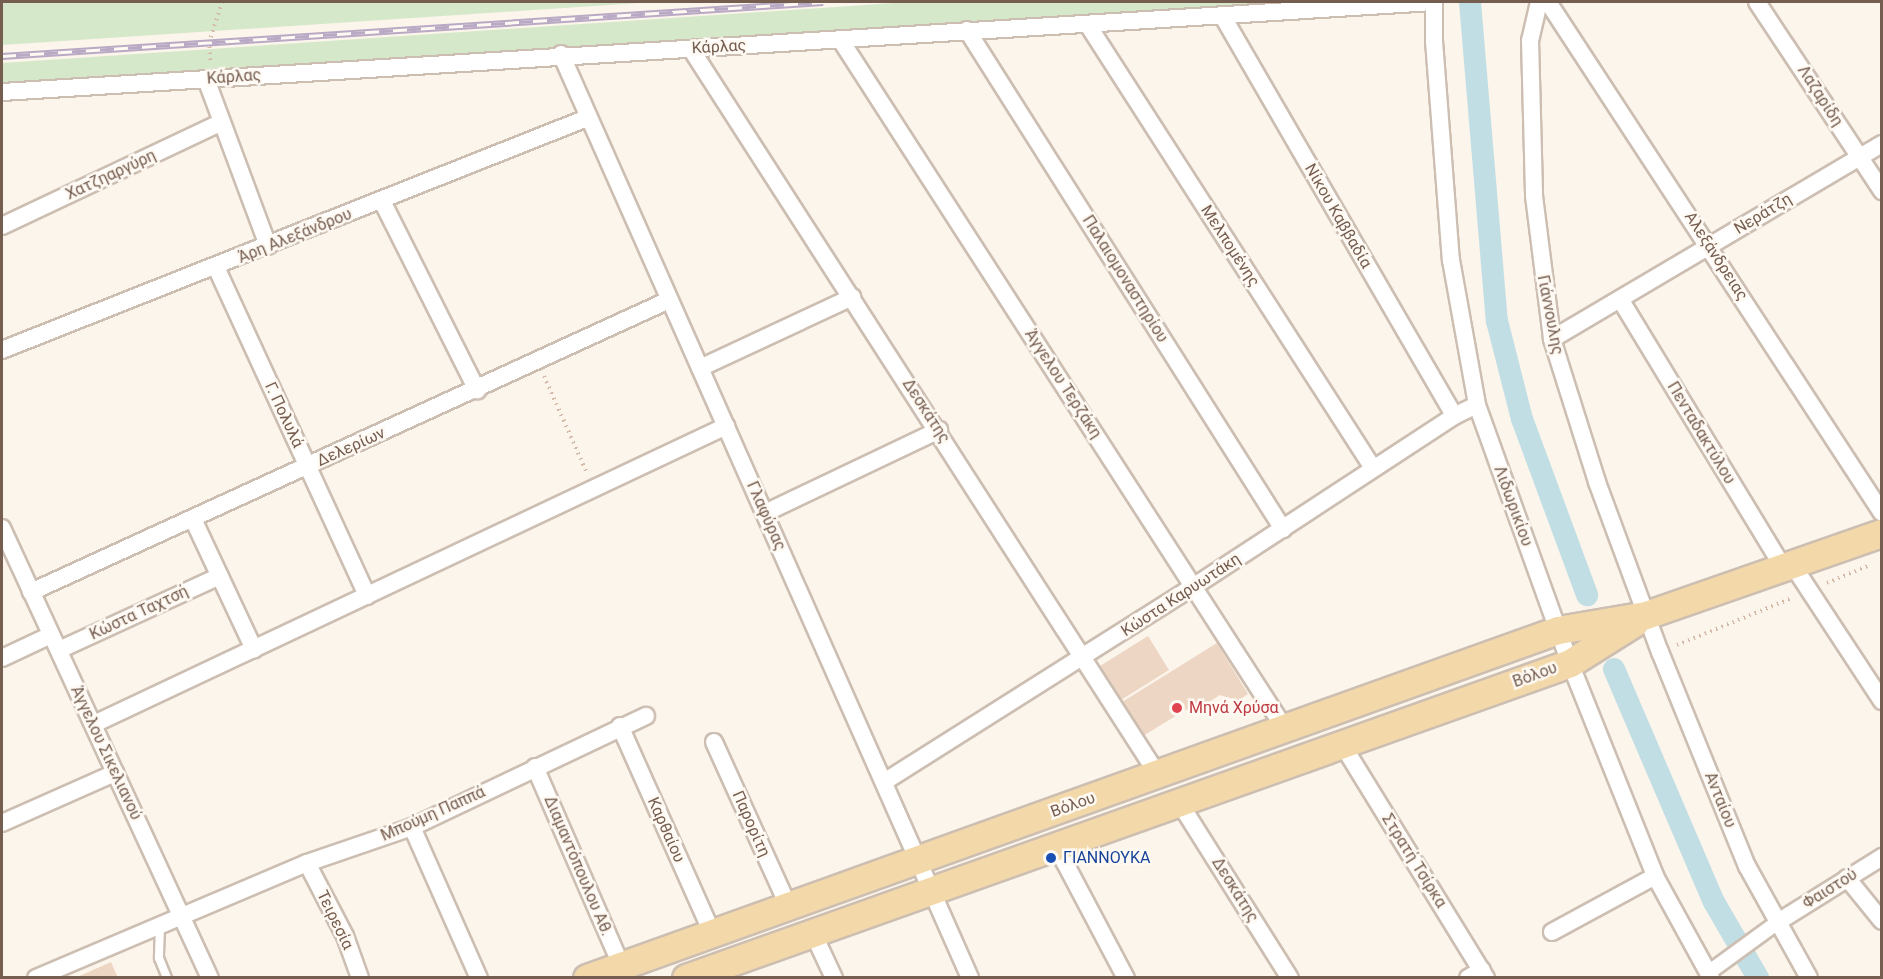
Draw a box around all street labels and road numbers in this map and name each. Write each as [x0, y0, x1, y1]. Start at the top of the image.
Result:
street label: Κάρλας [691, 36, 747, 58]
street label: Λαζαρίδη [1793, 62, 1847, 130]
street label: Κάρλας [206, 66, 262, 88]
street label: Χατζηαργύρη [63, 146, 159, 204]
street label: Νίκου Καββαδία [1300, 160, 1376, 272]
street label: Νεράτζη [1731, 189, 1795, 239]
street label: Μελπομένης [1197, 202, 1263, 290]
street label: Άρη Αλεξάνδρου [235, 204, 355, 268]
street label: Αλεξάνδρειας [1680, 208, 1752, 304]
street label: Παλαιομοναστηρίου [1078, 212, 1172, 346]
street label: Γιάννουλης [1533, 274, 1567, 356]
street label: Άγγελου Τερζάκη [1020, 326, 1106, 442]
street label: Δεσκάτης [898, 375, 954, 447]
street label: Πενταδακτύλου [1663, 378, 1739, 488]
street label: Γ. Πολυλά [261, 379, 307, 451]
street label: Δελερίων [314, 423, 388, 471]
street label: Λιδωρικίου [1490, 463, 1536, 549]
street label: Γλαφύρας [742, 479, 790, 553]
street label: Κώστα Καρυωτάκη [1118, 549, 1244, 641]
street label: Κώστα Ταχτσή [87, 582, 191, 644]
street label: Βόλου [1510, 658, 1560, 692]
street label: Άγγελου Σικελιανού [66, 683, 146, 823]
street label: Ανταίου [1700, 769, 1740, 831]
street label: Μπούμη Παππά [378, 782, 488, 846]
street label: Παρορίτη [728, 788, 774, 860]
street label: Βόλου [1048, 788, 1098, 822]
street label: Διαμαντόπουλου Αθ. [540, 793, 616, 939]
street label: Καρθαίου [643, 795, 689, 865]
street label: Στρατή Τσίρκα [1377, 811, 1451, 911]
street label: Δεσκάτης [1208, 854, 1262, 926]
street label: Φαιστού [1799, 865, 1861, 913]
street label: Τειρεσία [312, 887, 358, 953]

